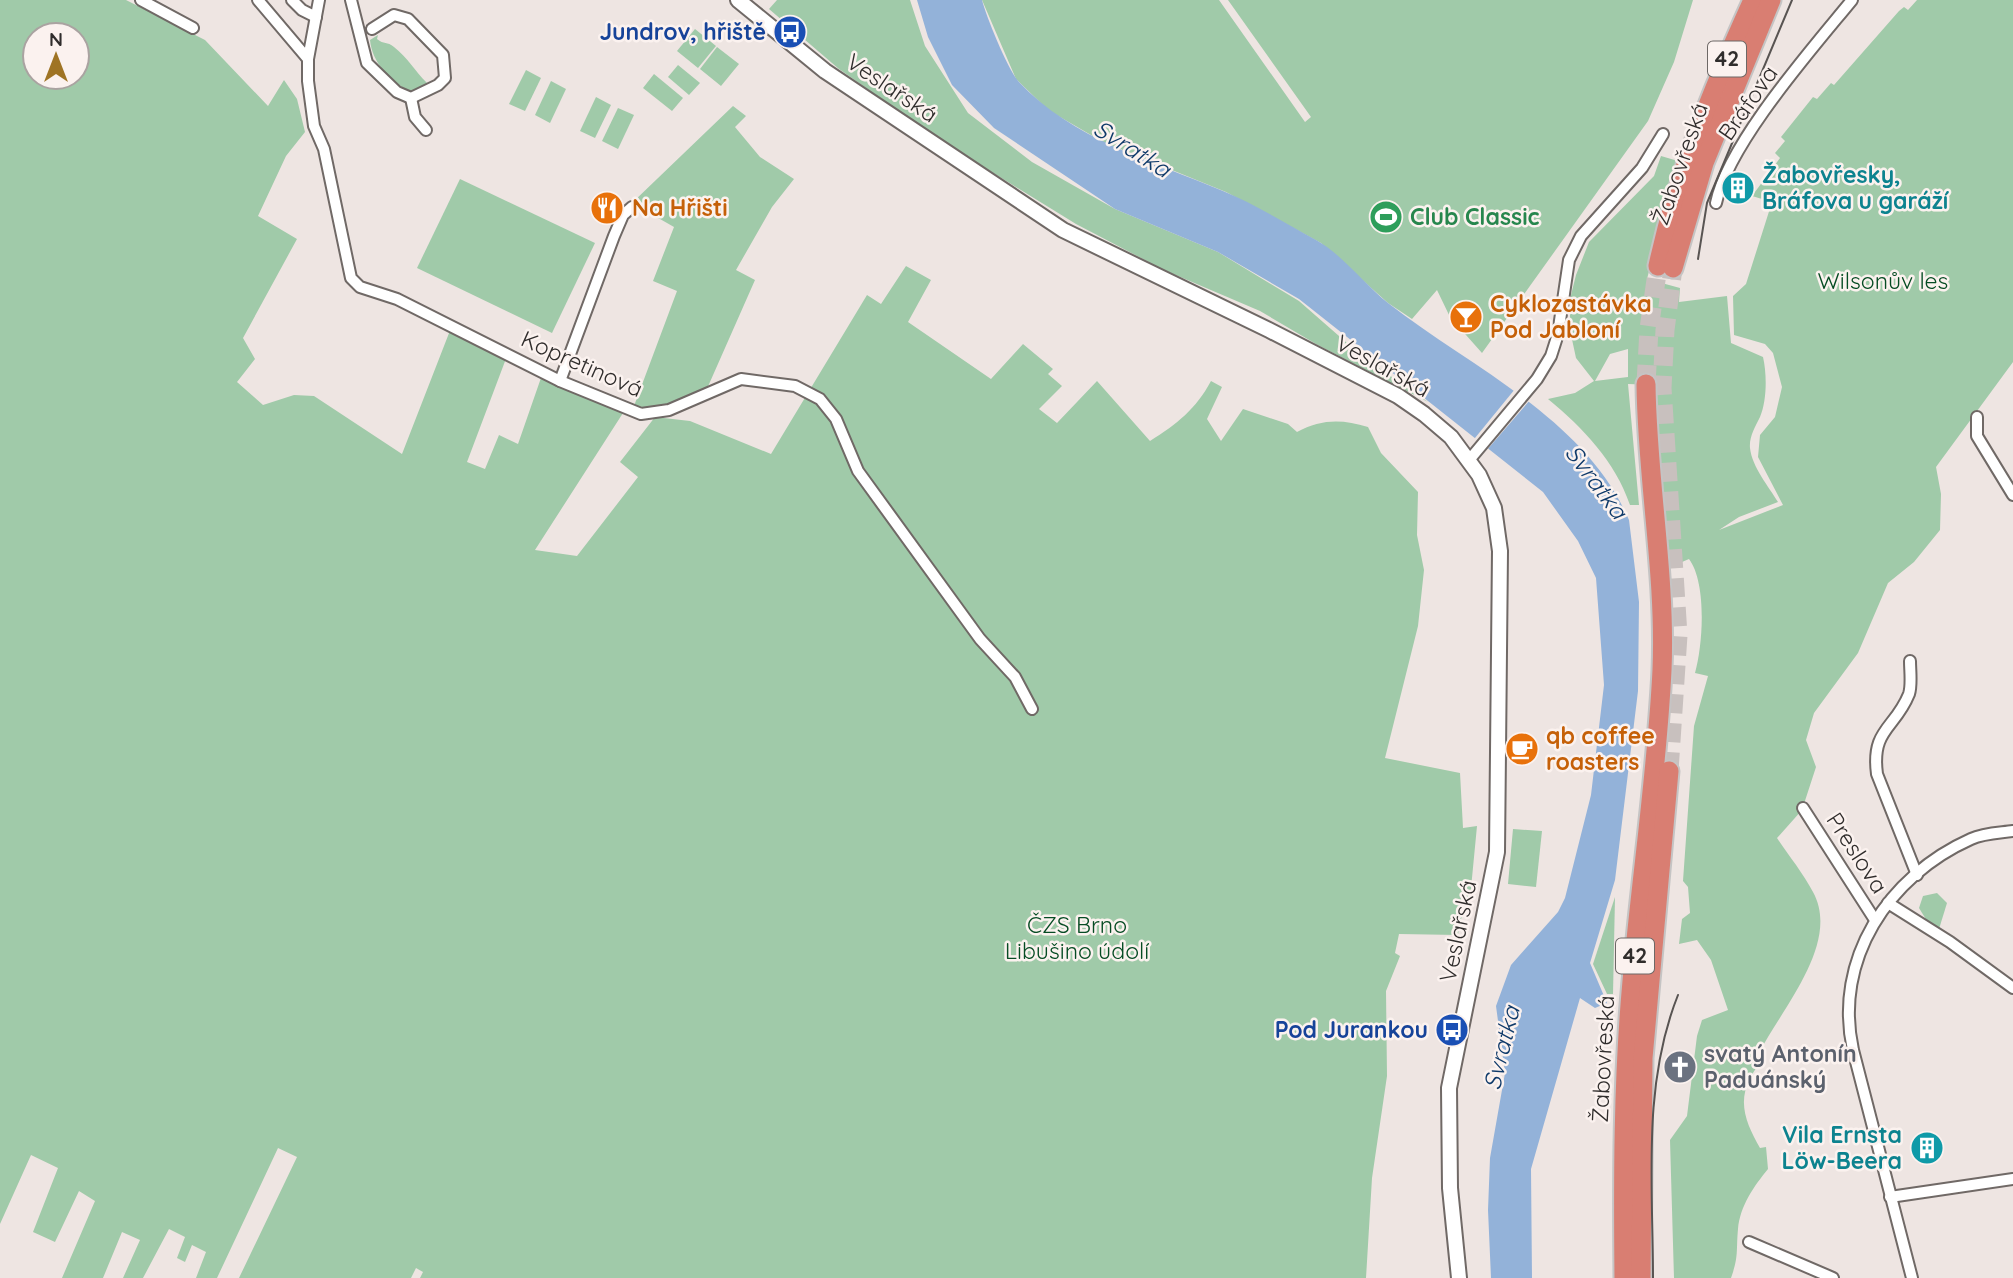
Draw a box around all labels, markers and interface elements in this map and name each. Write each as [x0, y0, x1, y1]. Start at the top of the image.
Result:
bus stop icon: Jundrov, hřiště [771, 13, 809, 51]
place label: Jundrov, hřiště [599, 17, 766, 46]
north arrow [21, 21, 91, 91]
text: N [49, 27, 63, 51]
road number: 42 [1708, 42, 1746, 76]
street label: Veslařská [841, 47, 943, 129]
street label: Bráfova [1711, 60, 1784, 146]
street label: Žabovřeská [1645, 99, 1714, 229]
water label: Svratka [1088, 113, 1178, 184]
place label: Žabovřesky, Bráfova u garáží [1762, 160, 1950, 215]
building icon: Žabovřesky, Bráfova u garáží [1719, 169, 1757, 207]
restaurant icon: Na Hřišti [588, 189, 626, 227]
place label: Na Hřišti [632, 193, 728, 222]
sports icon: Club Classic [1367, 198, 1405, 236]
place label: Club Classic [1410, 202, 1540, 231]
park label: Wilsonův les [1818, 266, 1948, 295]
place label: Cyklozastávka Pod Jabloní [1490, 289, 1652, 344]
bar icon: Cyklozastávka Pod Jabloní [1447, 298, 1485, 336]
street label: Kopretinová [517, 324, 648, 403]
street label: Veslařská [1331, 328, 1436, 403]
water label: Svratka [1559, 438, 1635, 526]
place label: qb coffee roasters [1546, 721, 1655, 776]
cafe icon: qb coffee roasters [1503, 730, 1541, 768]
street label: Preslova [1821, 807, 1894, 899]
street label: Veslařská [1433, 877, 1482, 985]
park label: ČZS Brno Libušino údolí [1005, 910, 1149, 965]
road number: 42 [1616, 939, 1654, 974]
street label: Žabovřeská [1585, 995, 1620, 1123]
water label: Svratka [1476, 1001, 1526, 1093]
bus stop icon: Pod Jurankou [1433, 1011, 1471, 1049]
place label: Pod Jurankou [1275, 1015, 1428, 1044]
place label: svatý Antonín Paduánský [1704, 1039, 1857, 1094]
church icon: svatý Antonín Paduánský [1661, 1048, 1699, 1086]
place label: Vila Ernsta Löw-Beera [1782, 1120, 1902, 1175]
building icon: Vila Ernsta Löw-Beera [1908, 1129, 1946, 1167]

